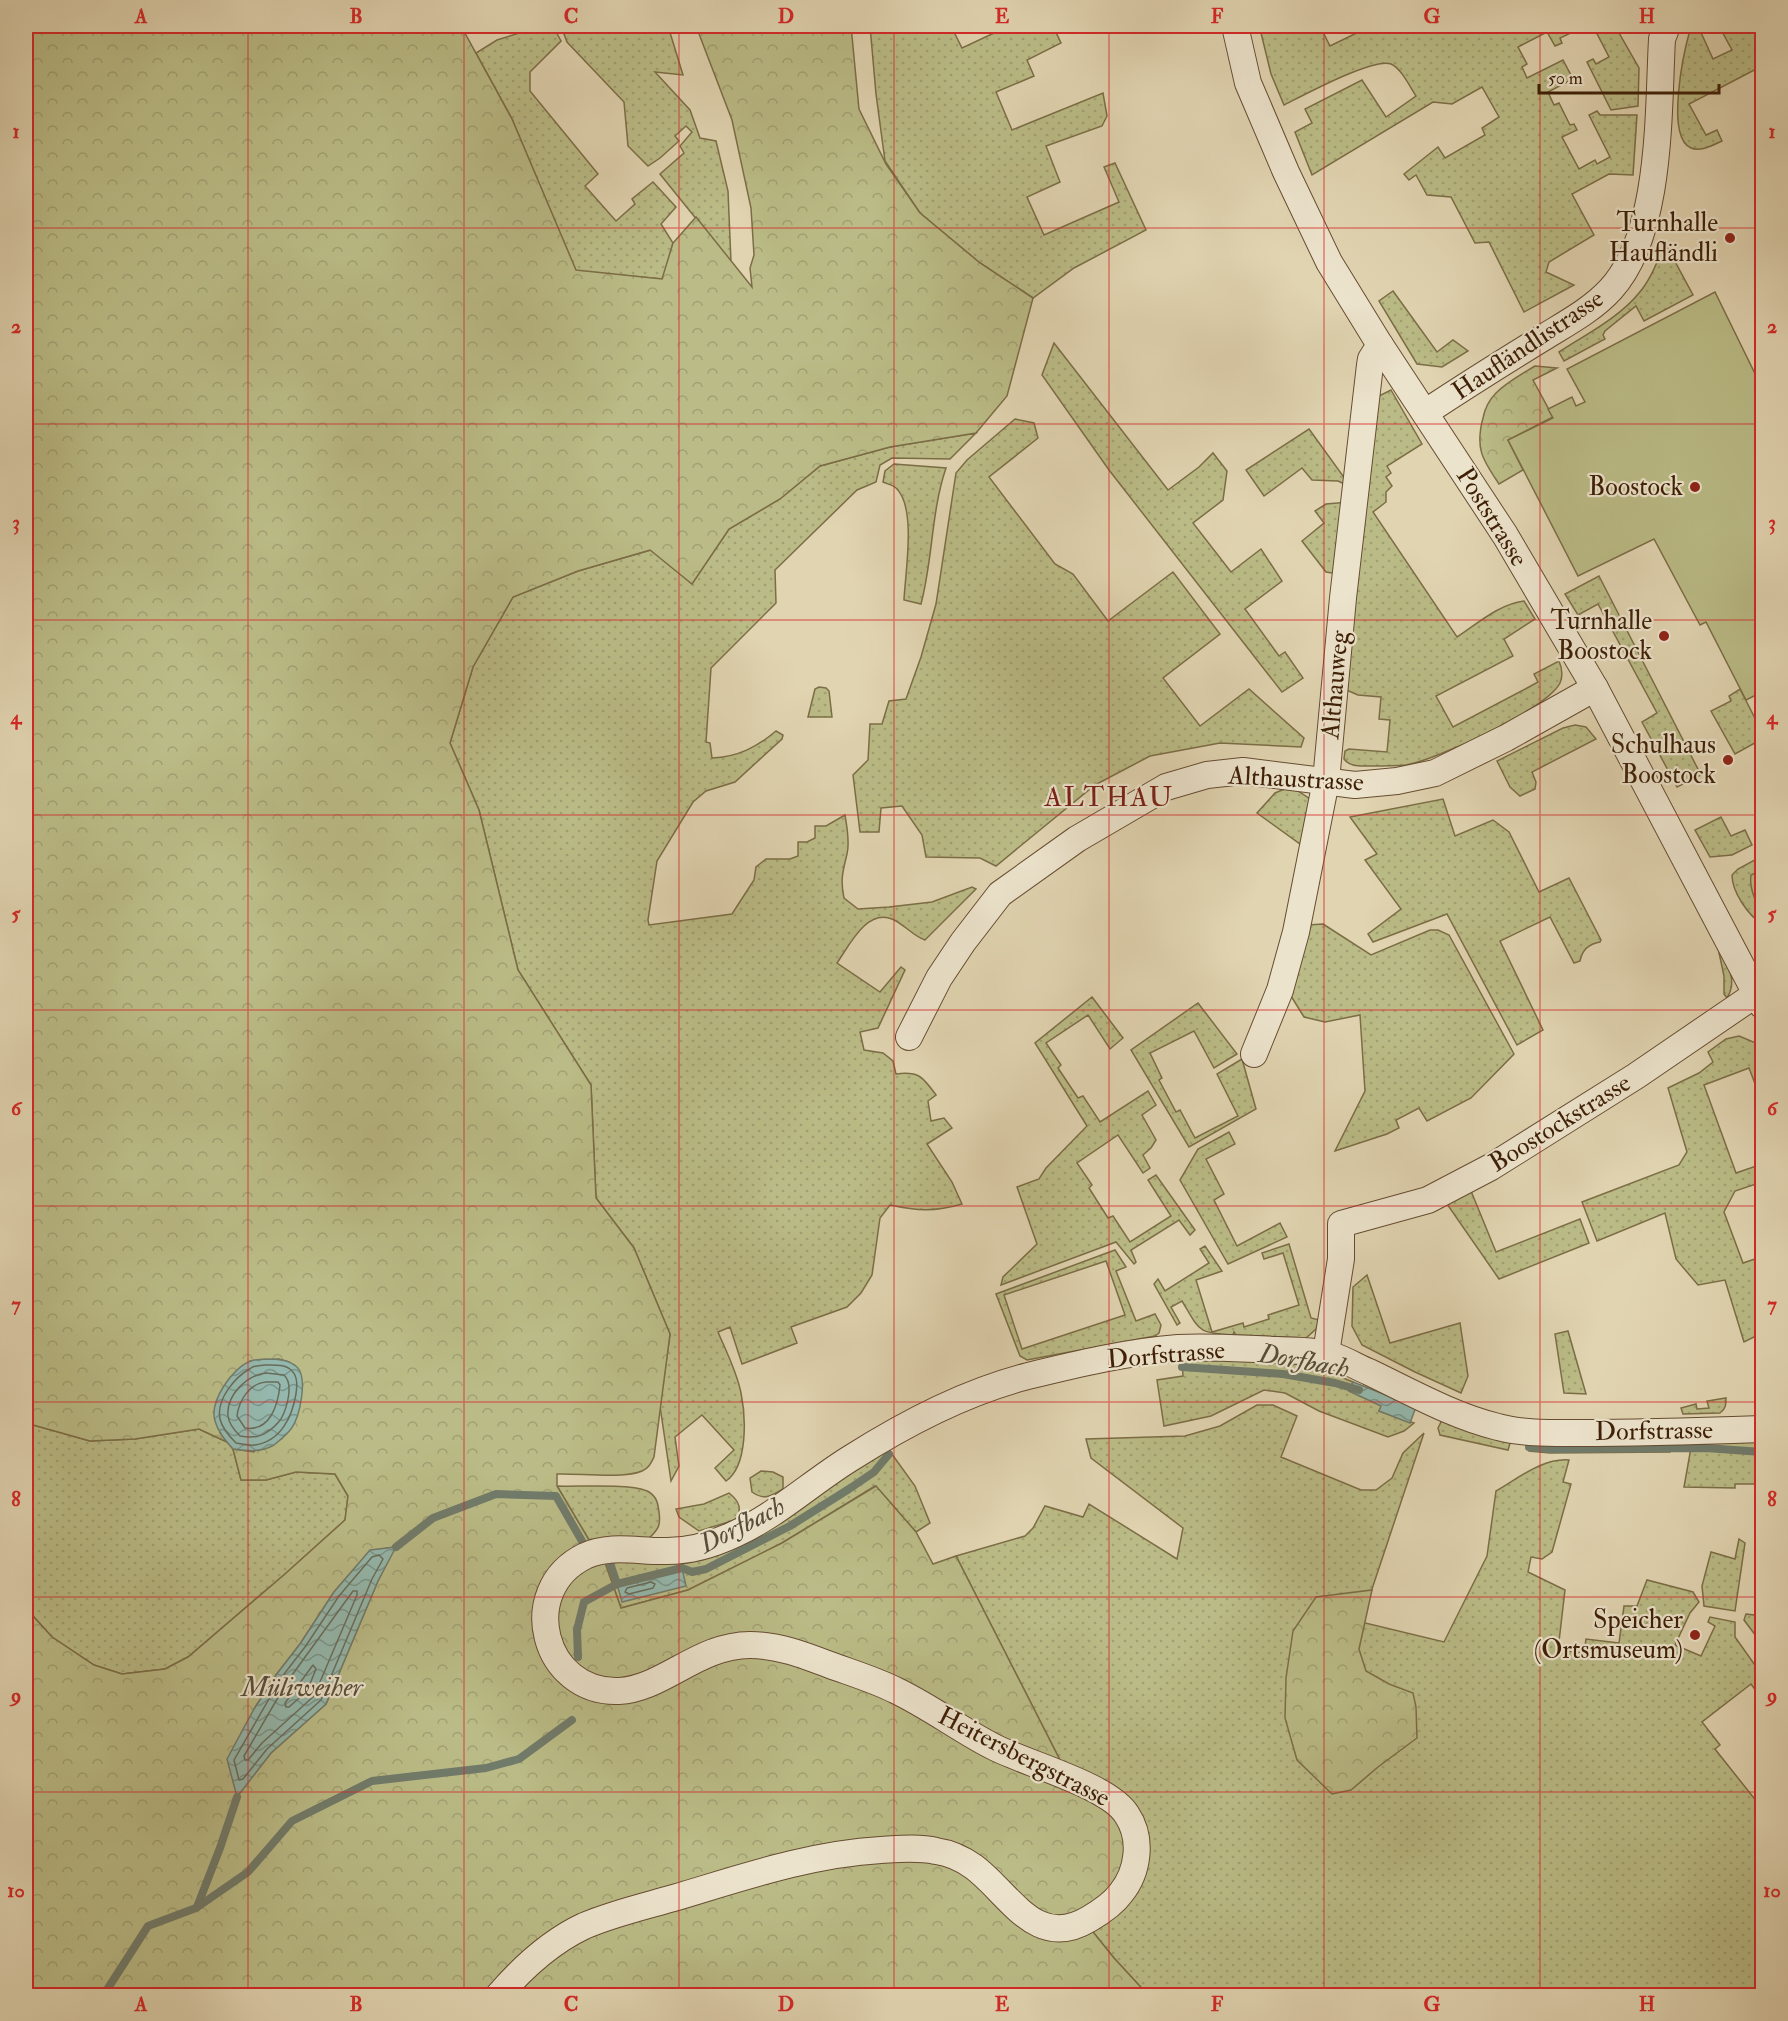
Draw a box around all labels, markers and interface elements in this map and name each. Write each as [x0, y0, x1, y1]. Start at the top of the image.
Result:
text: A [134, 4, 148, 29]
text: B [349, 4, 363, 29]
text: C [564, 4, 578, 29]
text: D [778, 4, 794, 29]
text: E [995, 4, 1010, 29]
text: F [1211, 4, 1224, 29]
text: G [1424, 4, 1441, 29]
text: H [1639, 4, 1655, 29]
scale bar [1539, 57, 1719, 95]
text: 50 m [1548, 67, 1583, 90]
text: 1 [12, 119, 20, 144]
text: 1 [1768, 119, 1776, 144]
place label: Turnhalle Haufländli [1609, 207, 1718, 269]
marker: Turnhalle Haufländli [1723, 231, 1737, 245]
street label: Haufländlistrasse [1446, 283, 1610, 407]
text: 2 [11, 314, 21, 339]
text: 2 [1767, 314, 1777, 339]
street label: Poststrasse [1449, 462, 1535, 573]
place label: Boostock [1588, 471, 1684, 503]
marker: Boostock [1688, 480, 1702, 494]
text: 3 [12, 510, 20, 535]
text: 3 [1768, 510, 1776, 535]
place label: Turnhalle Boostock [1550, 605, 1653, 667]
street label: Althauweg [1314, 628, 1356, 742]
marker: Turnhalle Boostock [1657, 629, 1671, 643]
text: 4 [10, 705, 23, 730]
text: 4 [1766, 705, 1779, 730]
place label: Schulhaus Boostock [1611, 729, 1717, 791]
marker: Schulhaus Boostock [1721, 753, 1735, 767]
street label: Althaustrasse [1226, 759, 1365, 799]
district label: ALTHAU [1043, 780, 1174, 815]
text: 5 [12, 901, 22, 926]
text: 5 [1768, 901, 1778, 926]
street label: Boostockstrasse [1483, 1067, 1637, 1179]
text: 6 [11, 1096, 23, 1121]
text: 6 [1767, 1096, 1779, 1121]
text: 7 [11, 1292, 21, 1317]
text: 7 [1767, 1292, 1777, 1317]
street label: Dorfstrasse [1106, 1334, 1226, 1376]
water label: Dorfbach [1255, 1337, 1352, 1385]
street label: Dorfstrasse [1595, 1414, 1714, 1448]
text: 8 [11, 1487, 21, 1512]
text: 8 [1767, 1487, 1777, 1512]
water label: Dorfbach [693, 1489, 790, 1561]
place label: Speicher (Ortsmuseum) [1534, 1604, 1683, 1666]
marker: Speicher (Ortsmuseum) [1688, 1628, 1702, 1642]
water label: Müliweiher [239, 1671, 364, 1704]
text: 9 [9, 1683, 21, 1708]
text: 9 [1765, 1683, 1777, 1708]
street label: Heitersbergstrasse [933, 1700, 1116, 1814]
text: 10 [7, 1878, 25, 1903]
text: 10 [1763, 1878, 1781, 1903]
text: A [134, 1992, 148, 2017]
text: B [349, 1992, 363, 2017]
text: C [564, 1992, 578, 2017]
text: D [778, 1992, 794, 2017]
text: E [995, 1992, 1010, 2017]
text: F [1211, 1992, 1224, 2017]
text: G [1424, 1992, 1441, 2017]
text: H [1639, 1992, 1655, 2017]

